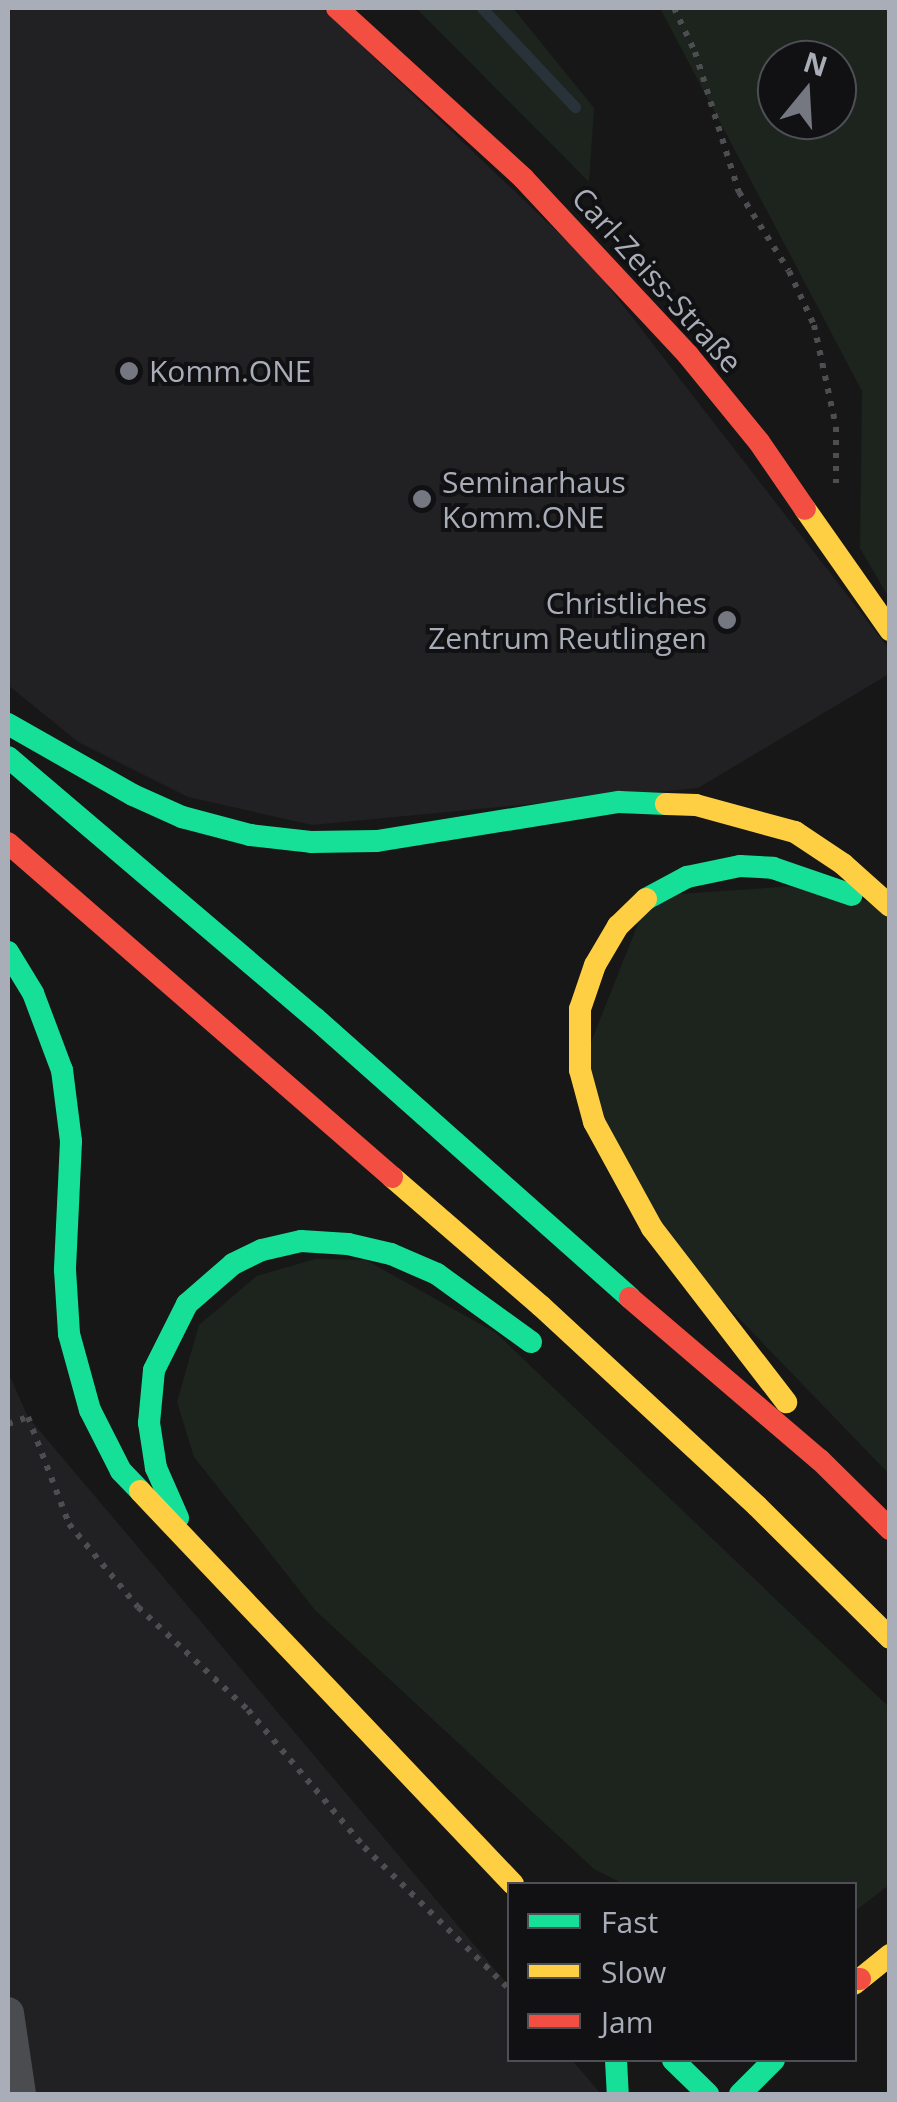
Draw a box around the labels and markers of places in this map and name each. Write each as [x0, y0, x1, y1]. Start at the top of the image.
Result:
place label: Komm.ONE [149, 353, 311, 389]
marker: Komm.ONE [118, 360, 140, 382]
place label: Seminarhaus Komm.ONE [442, 464, 626, 534]
marker: Seminarhaus Komm.ONE [411, 488, 433, 510]
place label: Christliches Zentrum Reutlingen [428, 585, 707, 656]
marker: Christliches Zentrum Reutlingen [716, 609, 738, 631]

